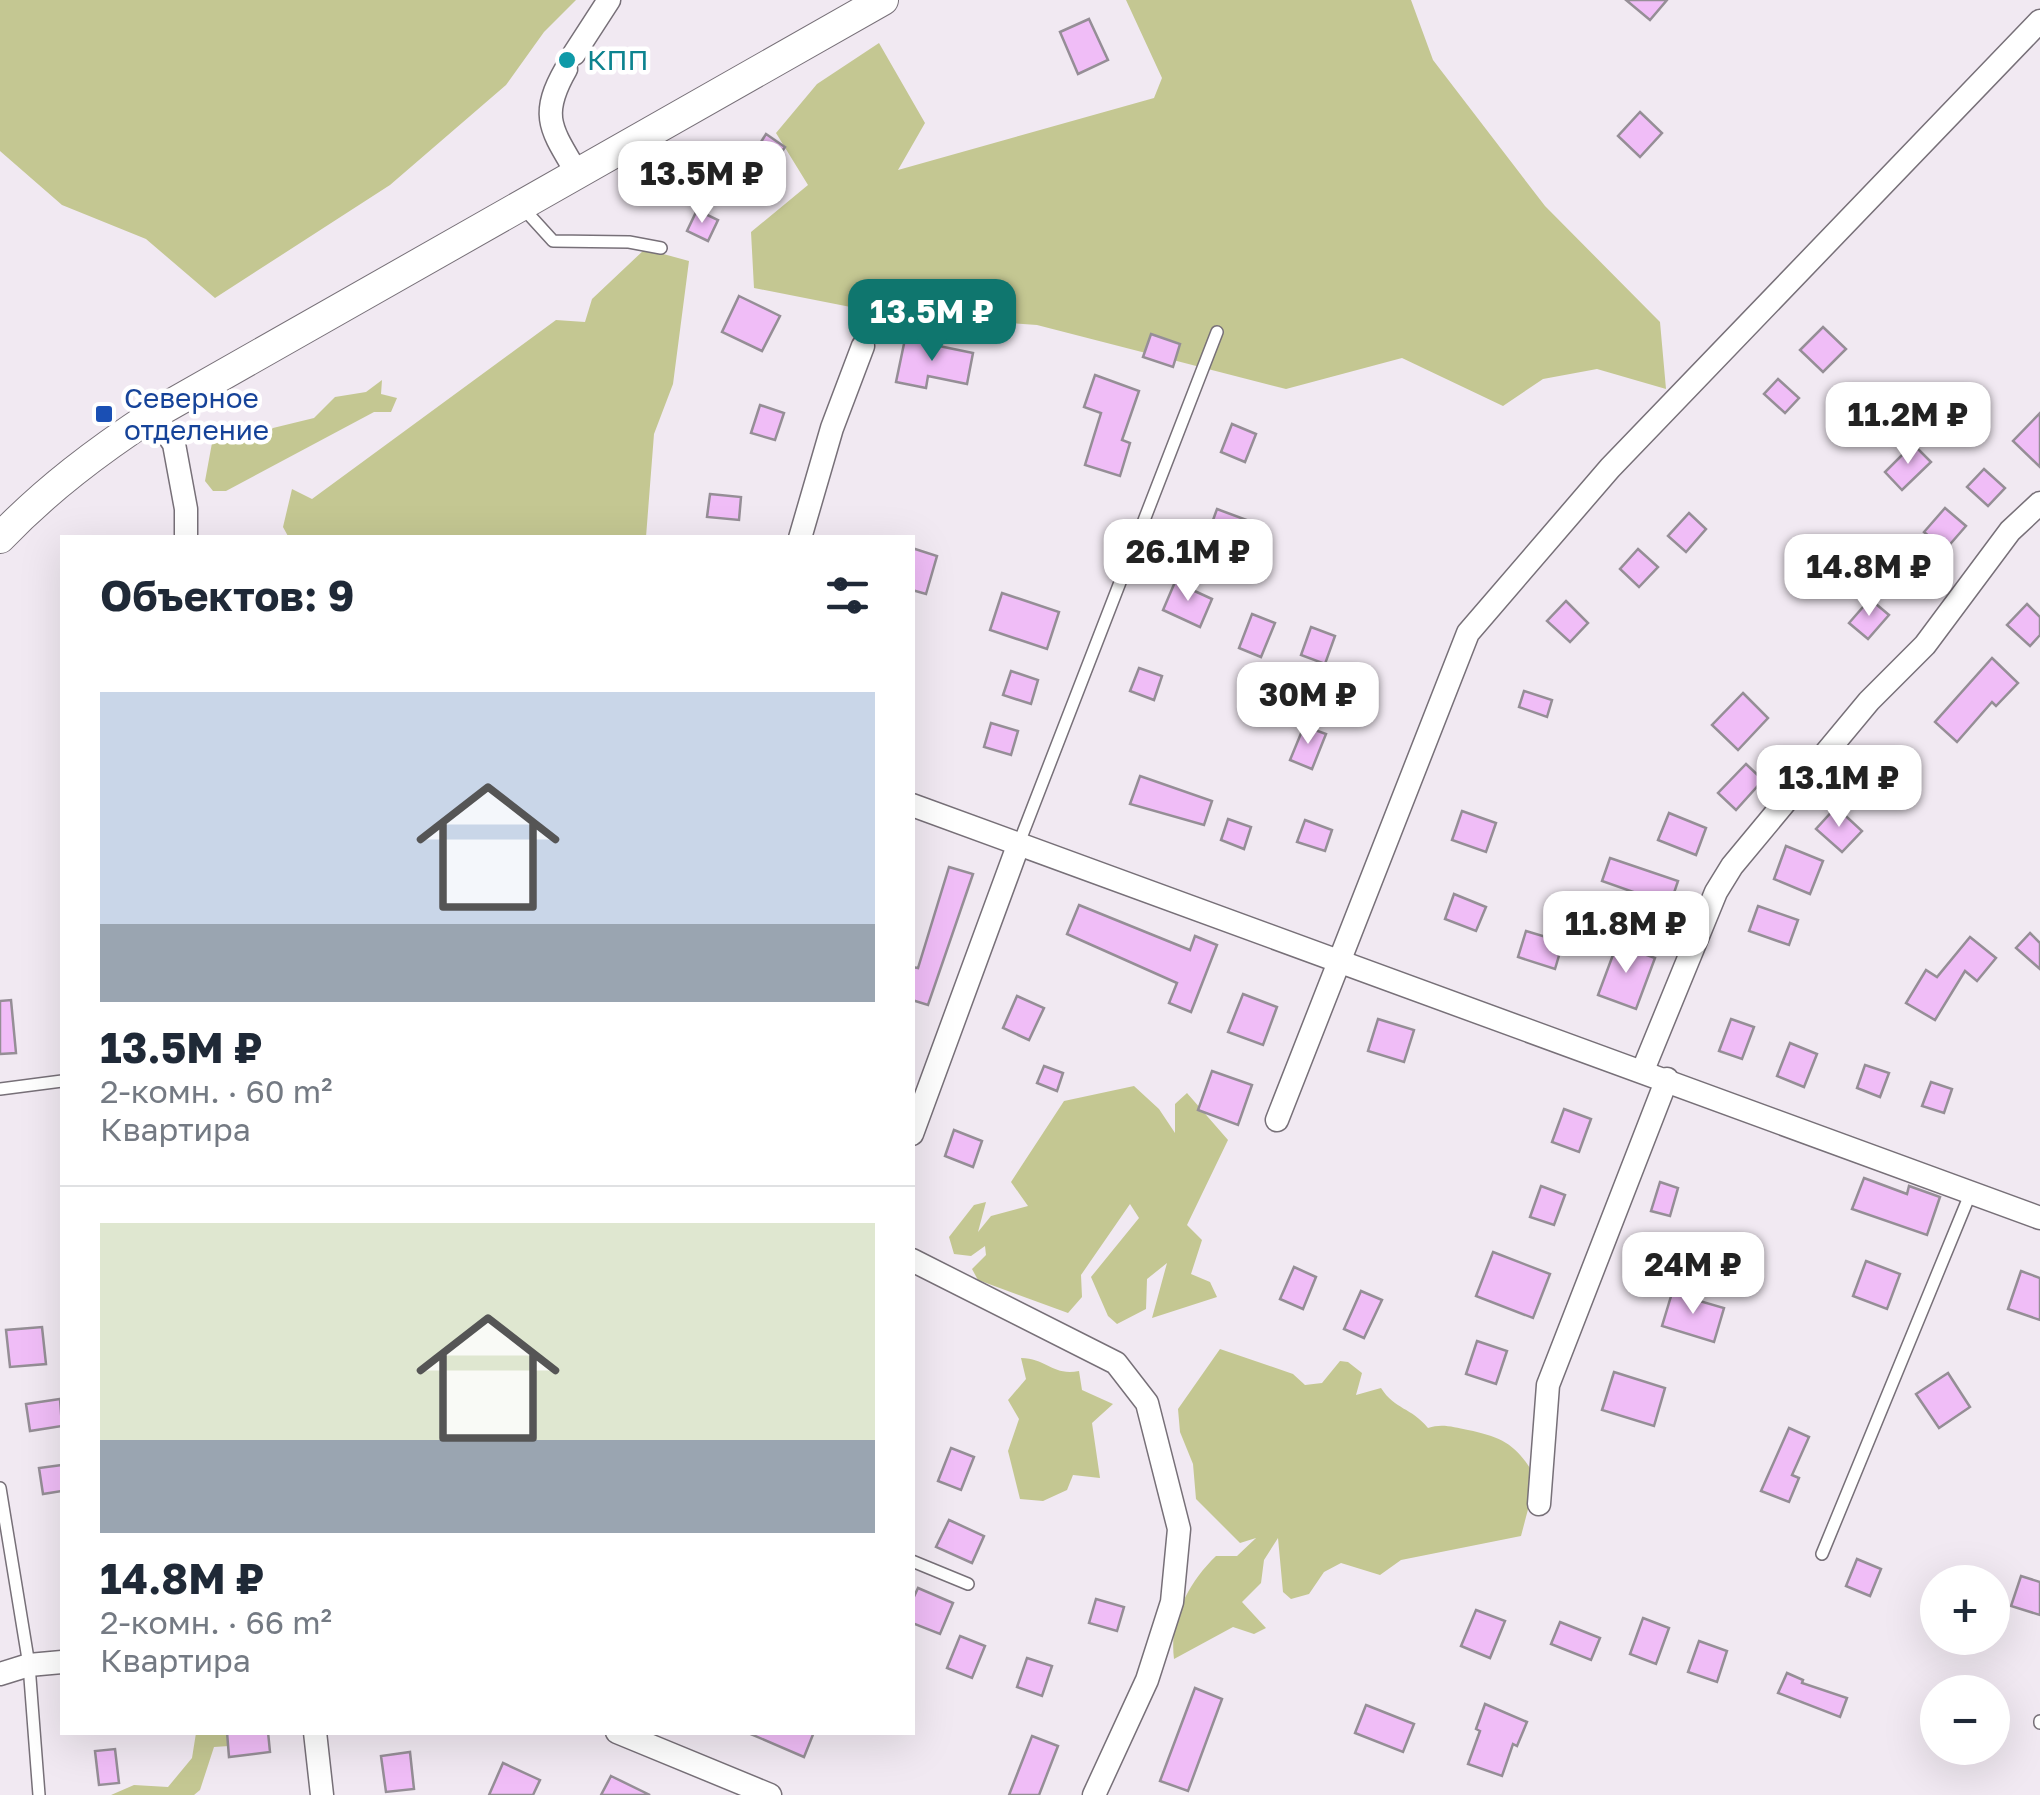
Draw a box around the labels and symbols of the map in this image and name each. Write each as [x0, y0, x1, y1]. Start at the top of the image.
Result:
place label: КПП [587, 43, 649, 76]
marker: КПП [556, 49, 578, 71]
pin: 13.5M ₽ [610, 141, 794, 226]
pin: 13.5M ₽ [840, 279, 1024, 364]
place label: Северное отделение [124, 381, 269, 446]
pin: 11.2M ₽ [1816, 382, 2000, 467]
marker: Северное отделение [93, 403, 115, 425]
pin: 26.1M ₽ [1096, 519, 1280, 604]
pin: 14.8M ₽ [1777, 534, 1961, 619]
pin: 30M ₽ [1238, 662, 1378, 747]
pin: 13.1M ₽ [1747, 745, 1931, 830]
pin: 11.8M ₽ [1534, 891, 1718, 976]
pin: 24M ₽ [1623, 1232, 1763, 1317]

